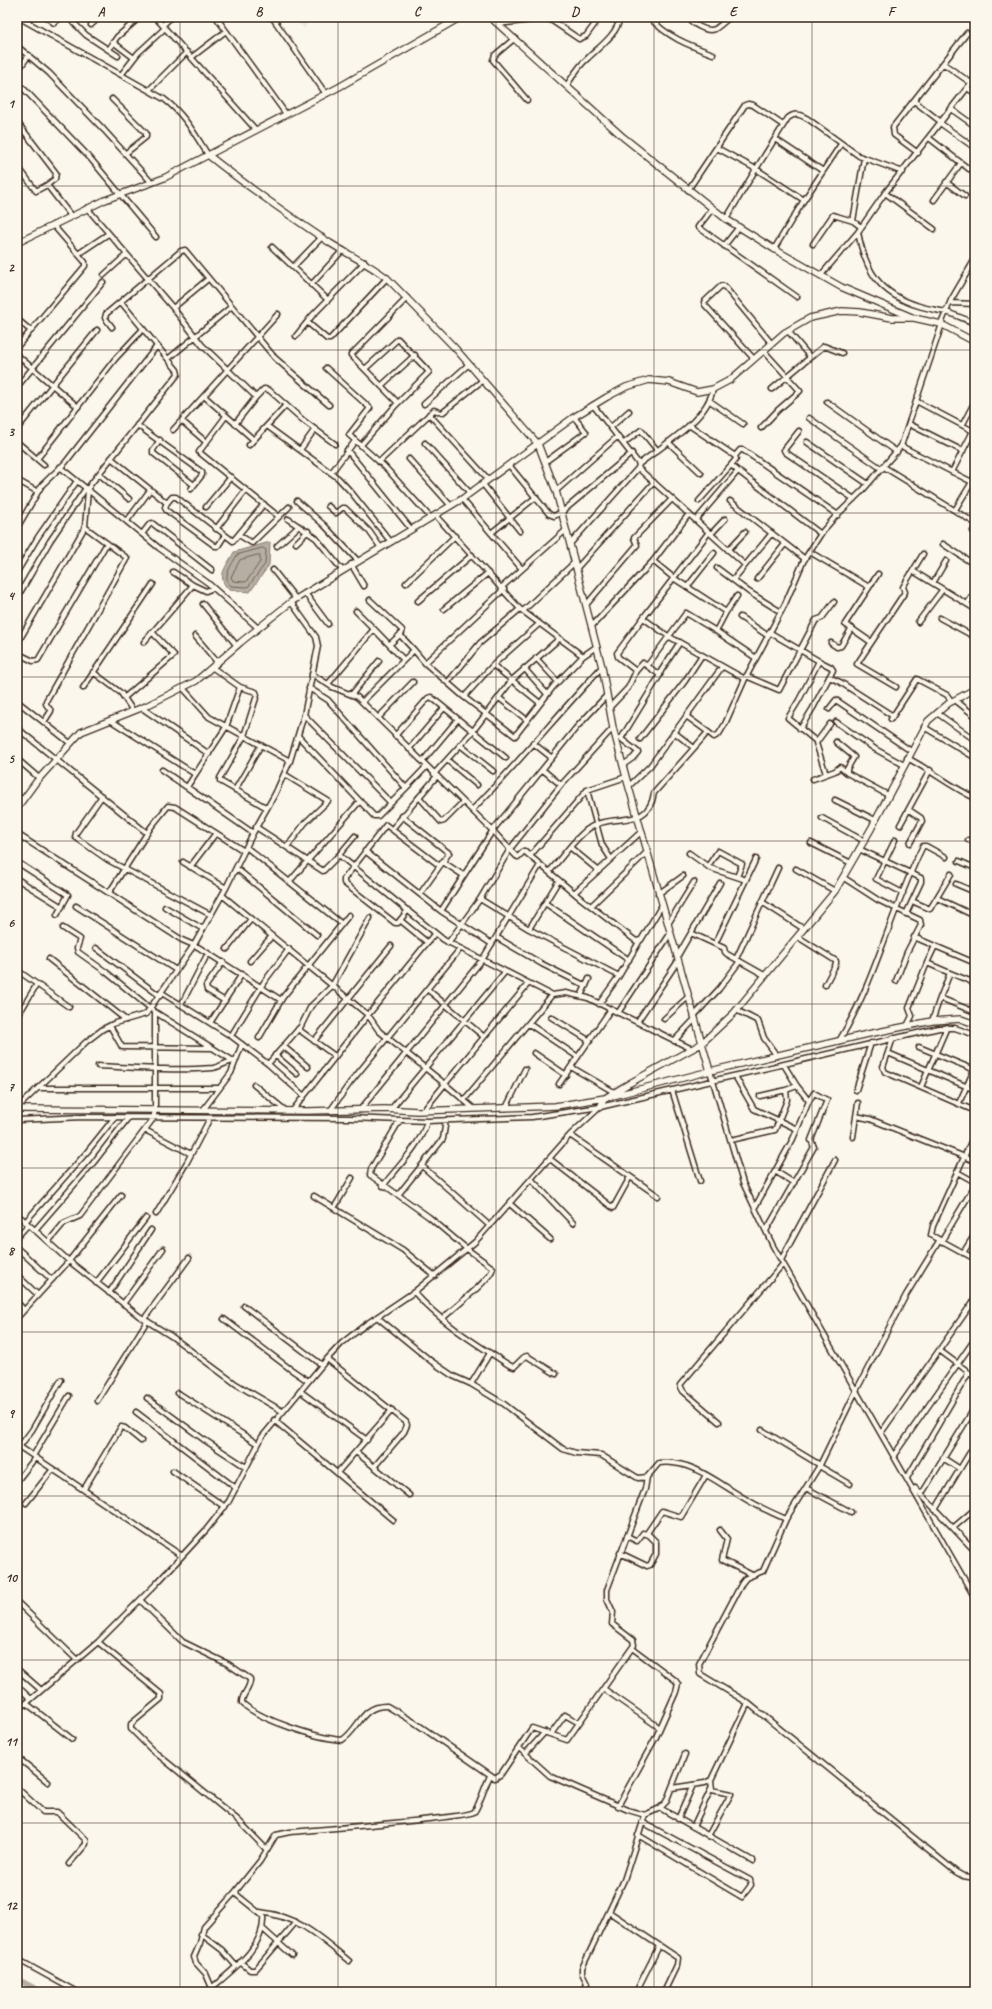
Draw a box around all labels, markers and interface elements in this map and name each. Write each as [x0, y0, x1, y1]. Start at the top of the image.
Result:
text: A [98, 4, 106, 20]
text: B [256, 4, 264, 20]
text: C [414, 4, 422, 20]
text: D [571, 4, 580, 20]
text: E [730, 4, 739, 20]
text: F [888, 4, 897, 20]
text: 1 [8, 96, 16, 112]
text: 2 [8, 260, 15, 276]
text: 3 [8, 424, 15, 440]
text: 4 [8, 588, 16, 604]
text: 5 [8, 751, 15, 767]
text: 6 [8, 915, 15, 931]
text: 7 [8, 1079, 15, 1095]
text: 8 [8, 1243, 16, 1259]
text: 9 [8, 1406, 15, 1422]
text: 10 [5, 1570, 18, 1586]
text: 11 [5, 1734, 19, 1750]
text: 12 [5, 1898, 18, 1914]

